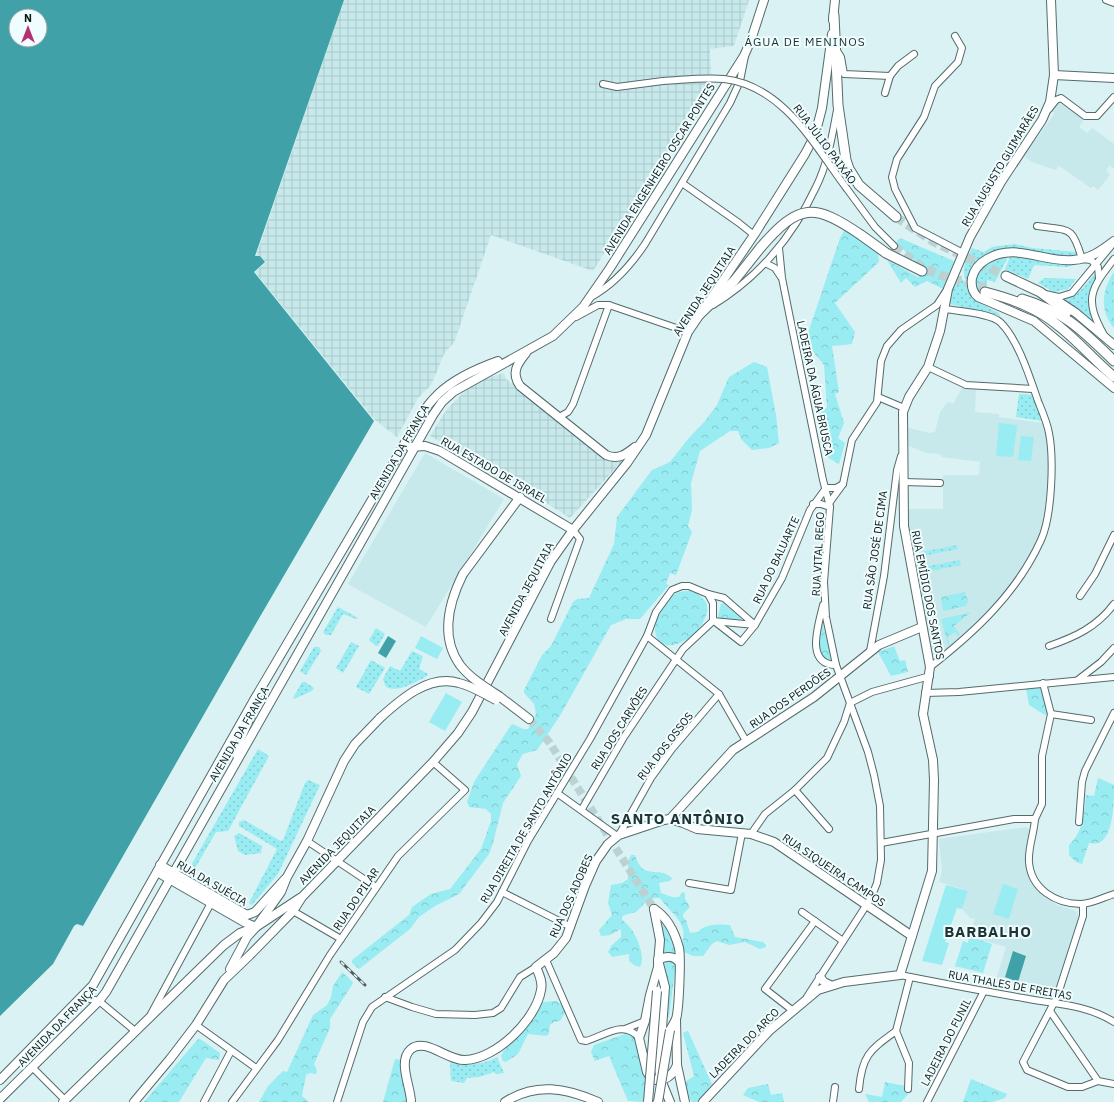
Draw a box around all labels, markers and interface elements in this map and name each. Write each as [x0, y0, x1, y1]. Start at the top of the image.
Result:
north arrow [8, 8, 48, 48]
text: N [24, 11, 32, 25]
district label: ÁGUA DE MENINOS [744, 34, 866, 49]
street label: AVENIDA ENGENHEIRO OSCAR PONTES [600, 81, 718, 257]
street label: RUA JÚLIO PAIXÃO [790, 101, 860, 187]
street label: RUA AUGUSTO GUIMARÃES [958, 103, 1042, 229]
street label: AVENIDA JEQUITAIA [670, 243, 738, 339]
street label: LADEIRA DA ÁGUA BRUSCA [794, 319, 836, 457]
street label: AVENIDA DA FRANÇA [366, 402, 432, 502]
street label: RUA ESTADO DE ISRAEL [438, 434, 550, 506]
street label: RUA SÃO JOSÉ DE CIMA [860, 490, 890, 610]
street label: RUA VITAL REGO [809, 511, 827, 597]
street label: RUA DO BALUARTE [750, 514, 802, 606]
street label: RUA EMÍDIO DOS SANTOS [909, 529, 947, 661]
street label: AVENIDA JEQUITAIA [495, 540, 557, 638]
street label: RUA DOS PERDÕES [747, 665, 833, 731]
street label: AVENIDA DA FRANÇA [206, 684, 272, 784]
street label: RUA DOS CARVÕES [588, 684, 650, 772]
street label: RUA DOS OSSOS [634, 709, 696, 783]
street label: RUA DIREITA DE SANTO ANTÔNIO [477, 750, 575, 906]
street label: AVENIDA JEQUITAIA [296, 803, 378, 887]
district label: SANTO ANTÔNIO [611, 809, 745, 828]
street label: RUA SIQUEIRA CAMPOS [780, 830, 888, 910]
street label: RUA DOS ADOBES [546, 852, 596, 940]
street label: RUA DA SUÉCIA [174, 857, 250, 909]
street label: RUA DO PILAR [330, 865, 382, 933]
district label: BARBALHO [944, 922, 1032, 941]
street label: RUA THALES DE FREITAS [947, 967, 1073, 1003]
street label: AVENIDA DA FRANÇA [15, 982, 99, 1070]
street label: LADEIRA DO FUNIL [918, 995, 974, 1088]
street label: LADEIRA DO ARCO [706, 1005, 782, 1081]

